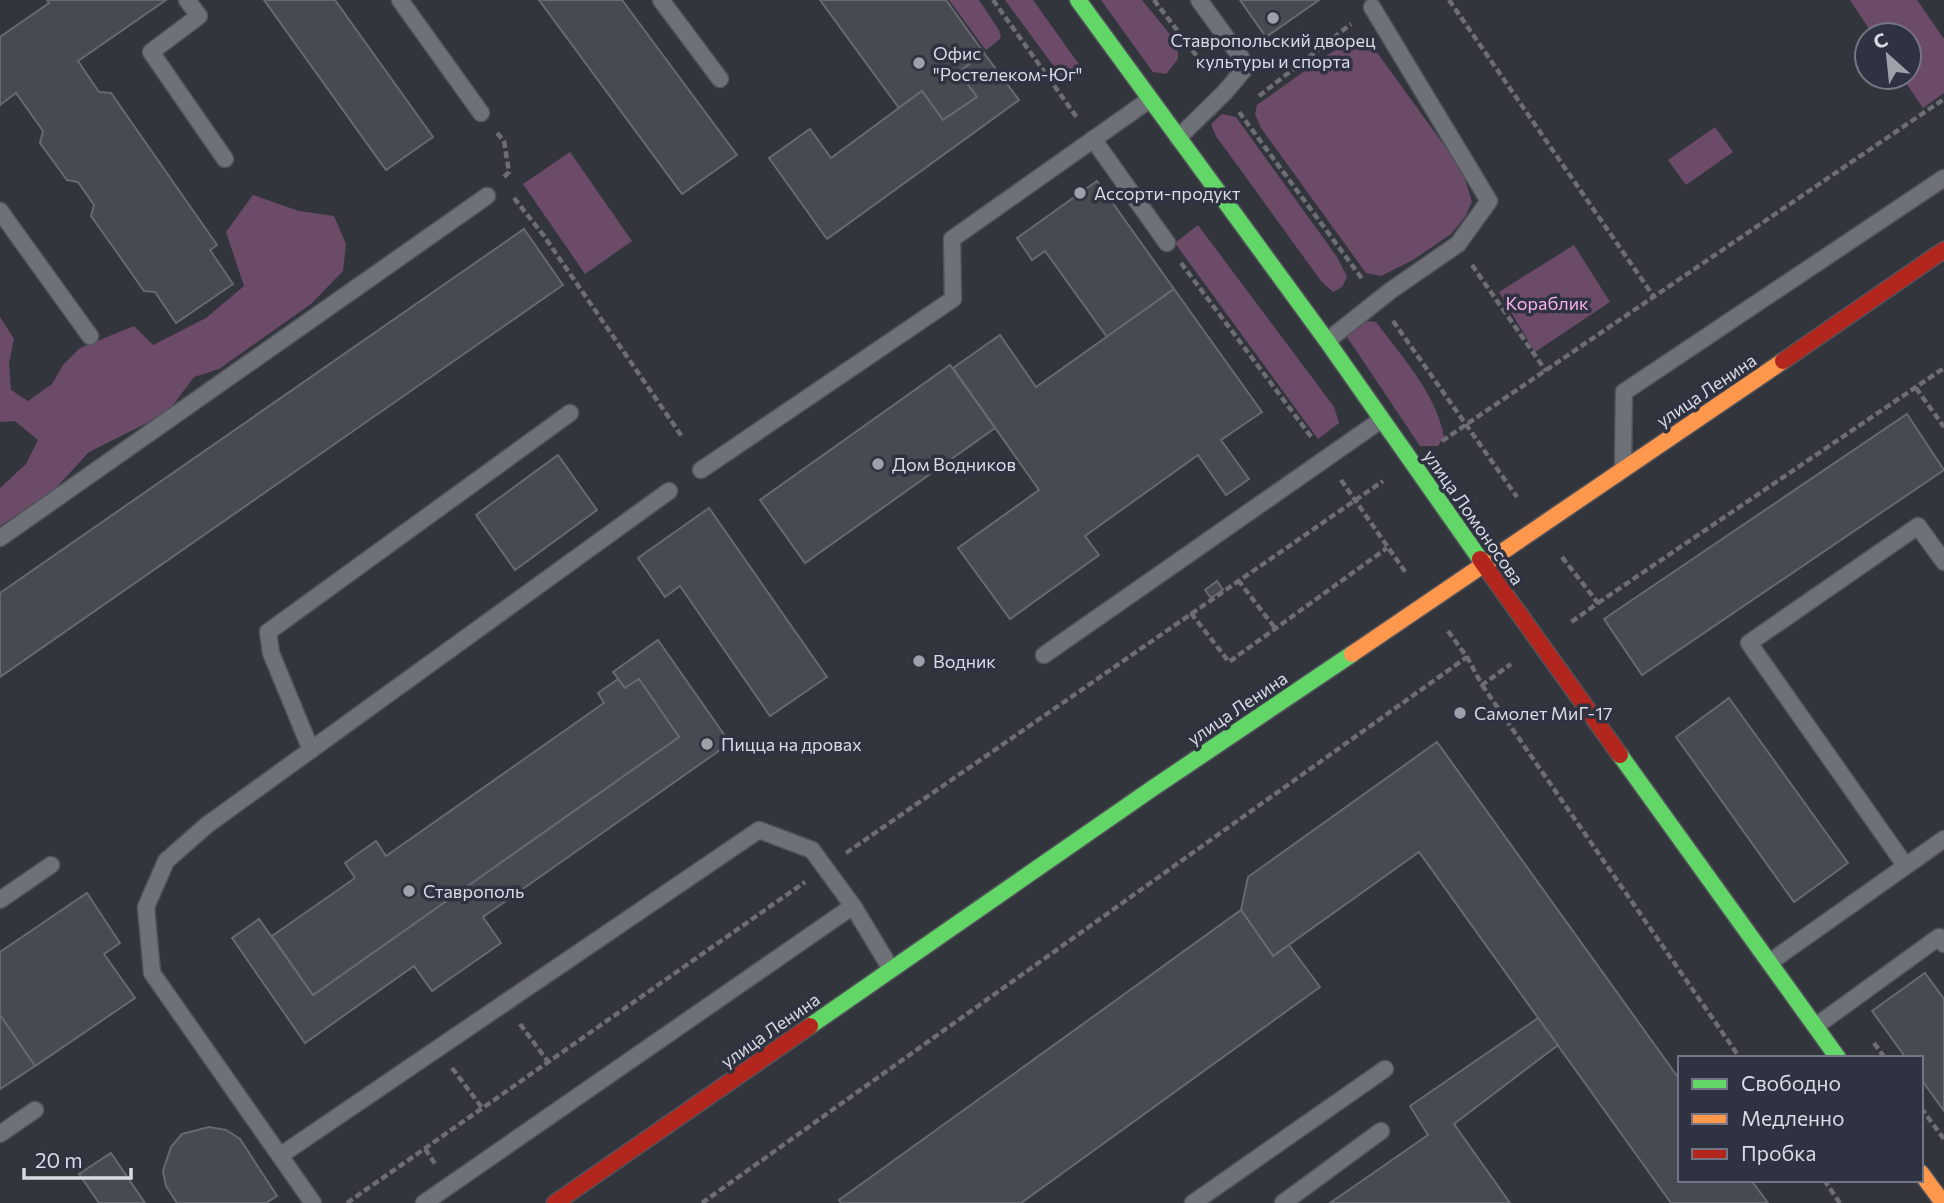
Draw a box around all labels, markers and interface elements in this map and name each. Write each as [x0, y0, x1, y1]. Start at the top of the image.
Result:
marker: Ставропольский дворец культуры и спорта [1265, 10, 1281, 26]
north arrow [1853, 21, 1923, 91]
text: С [1869, 27, 1891, 54]
place label: Ставропольский дворец культуры и спорта [1170, 29, 1376, 72]
place label: Офис "Ростелеком-Юг" [933, 42, 1082, 85]
marker: Офис "Ростелеком-Юг" [911, 55, 927, 71]
place label: Ассорти-продукт [1094, 182, 1241, 204]
marker: Ассорти-продукт [1072, 185, 1088, 201]
park label: Кораблик [1505, 292, 1589, 314]
street label: улица Ленина [1652, 348, 1760, 432]
street label: улица Ломоносова [1419, 445, 1529, 589]
place label: Дом Водников [892, 453, 1016, 475]
marker: Дом Водников [870, 456, 886, 472]
place label: Водник [933, 650, 996, 672]
marker: Водник [911, 653, 927, 669]
street label: улица Ленина [1183, 666, 1291, 750]
place label: Самолет МиГ-17 [1474, 702, 1612, 724]
marker: Самолет МиГ-17 [1452, 705, 1468, 721]
place label: Пицца на дровах [721, 733, 862, 755]
marker: Пицца на дровах [699, 736, 715, 752]
place label: Ставрополь [423, 880, 524, 902]
marker: Ставрополь [401, 883, 417, 899]
street label: улица Ленина [716, 988, 824, 1072]
legend [1678, 1056, 1923, 1182]
text: Свободно [1741, 1070, 1841, 1095]
text: Медленно [1741, 1105, 1845, 1130]
scale bar [24, 1136, 131, 1180]
text: Пробка [1741, 1140, 1816, 1165]
text: 20 m [35, 1147, 83, 1172]

